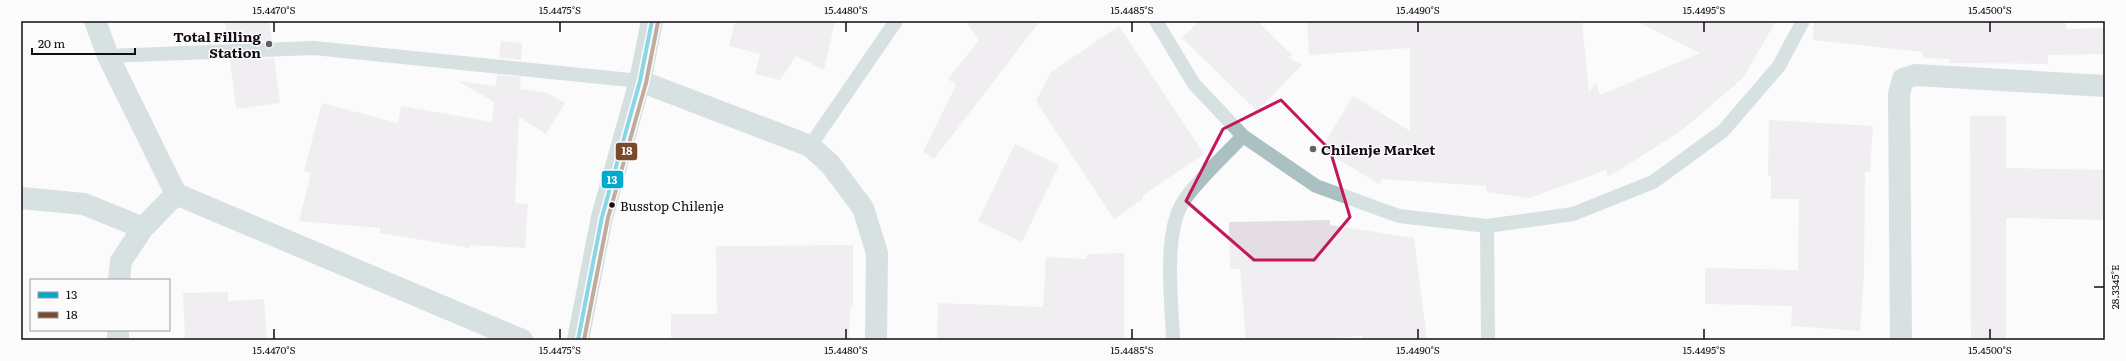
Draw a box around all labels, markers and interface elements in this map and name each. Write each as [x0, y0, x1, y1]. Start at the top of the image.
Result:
text: 15.4470°S [253, 2, 295, 17]
text: 15.4475°S [539, 2, 581, 17]
text: 15.4480°S [824, 2, 868, 17]
text: 15.4485°S [1111, 2, 1153, 17]
text: 15.4490°S [1396, 2, 1440, 17]
text: 15.4495°S [1683, 2, 1725, 17]
text: 15.4500°S [1968, 2, 2012, 17]
place label: Total Filling Station [173, 26, 262, 62]
scale bar [32, 30, 135, 56]
text: 20 m [38, 34, 65, 52]
marker: Total Filling Station [264, 39, 274, 49]
place label: Chilenje Market [1321, 139, 1436, 159]
line badge: 18 [615, 142, 638, 161]
text: 18 [621, 142, 633, 158]
marker: Chilenje Market [1308, 144, 1318, 154]
line badge: 13 [601, 170, 624, 189]
text: 13 [607, 171, 617, 187]
place label: Busstop Chilenje [620, 196, 724, 215]
marker: Busstop Chilenje [607, 200, 617, 210]
text: 28.3345°E [2107, 265, 2122, 309]
legend [30, 279, 170, 331]
text: 13 [66, 285, 77, 303]
text: 18 [66, 305, 78, 323]
text: 15.4470°S [253, 342, 295, 357]
text: 15.4475°S [539, 342, 581, 357]
text: 15.4480°S [824, 342, 868, 357]
text: 15.4485°S [1111, 342, 1153, 357]
text: 15.4490°S [1396, 342, 1440, 357]
text: 15.4495°S [1683, 342, 1725, 357]
text: 15.4500°S [1968, 342, 2012, 357]

